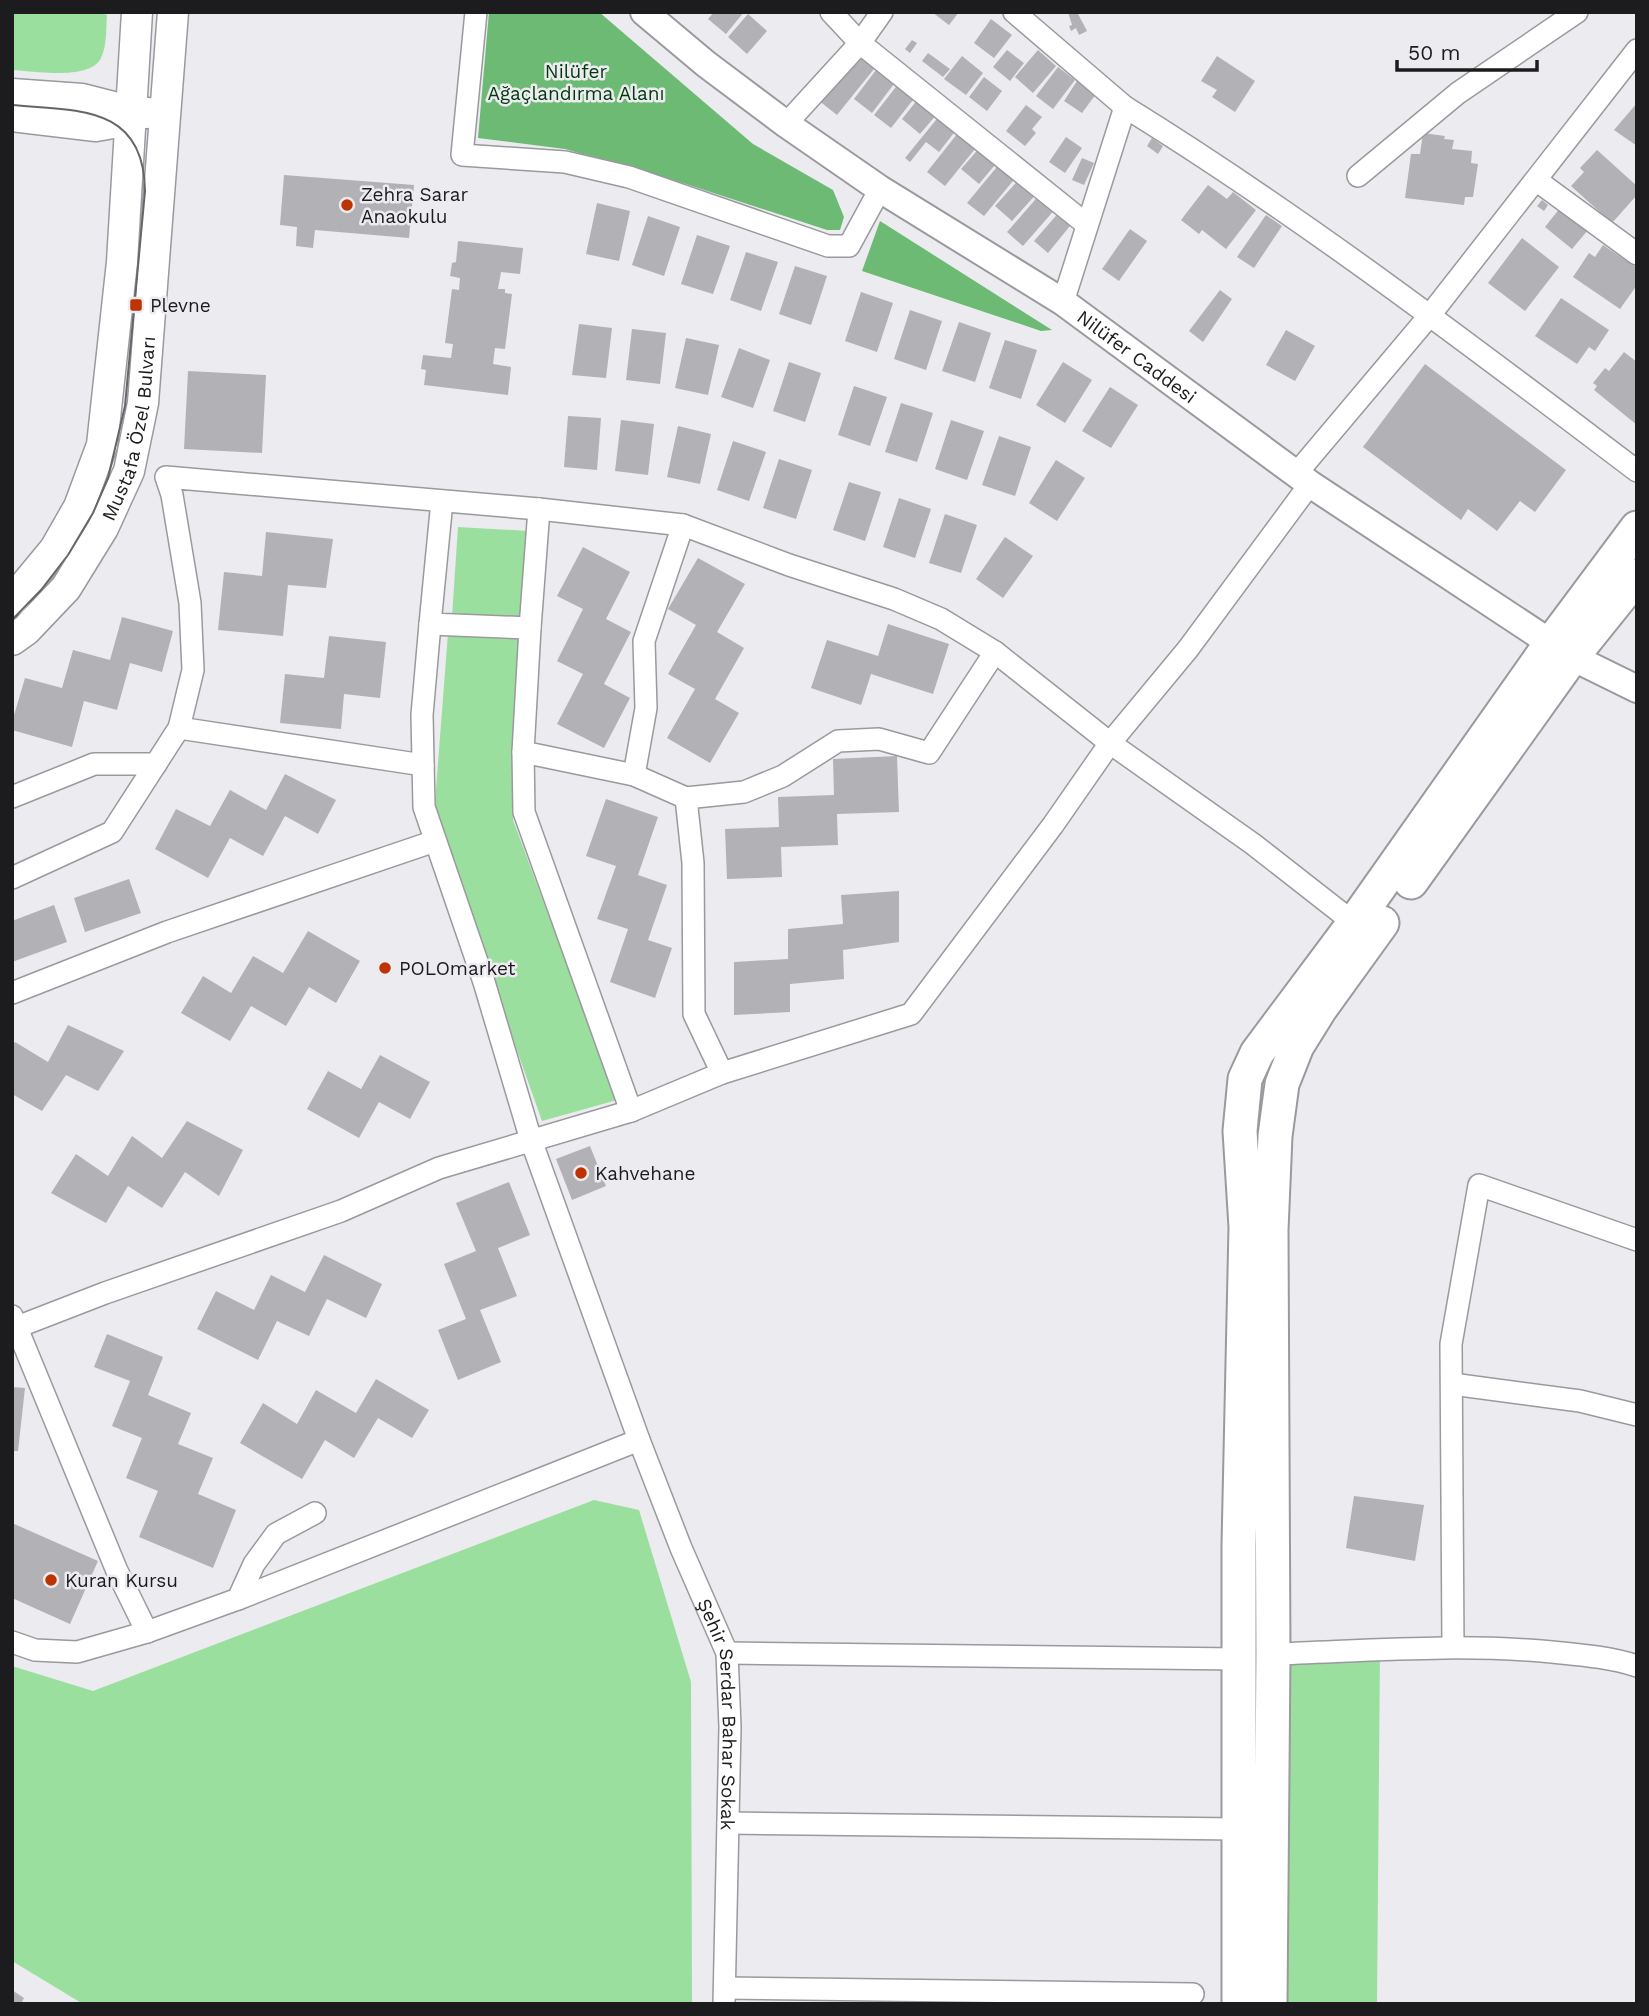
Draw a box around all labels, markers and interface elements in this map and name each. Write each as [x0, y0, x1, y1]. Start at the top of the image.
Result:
scale bar [1397, 28, 1537, 72]
text: 50 m [1408, 40, 1460, 65]
park label: Nilüfer Ağaçlandırma Alanı [487, 60, 665, 105]
place label: Zehra Sarar Anaokulu [361, 183, 469, 228]
marker: Zehra Sarar Anaokulu [339, 197, 355, 213]
place label: Plevne [150, 294, 211, 317]
marker: Plevne [128, 297, 144, 313]
street label: Nilüfer Caddesi [1072, 305, 1201, 408]
street label: Mustafa Özel Bulvarı [97, 335, 160, 524]
place label: POLOmarket [399, 957, 516, 980]
marker: POLOmarket [377, 960, 393, 976]
place label: Kahvehane [595, 1162, 696, 1185]
marker: Kahvehane [573, 1165, 589, 1181]
place label: Kuran Kursu [65, 1569, 178, 1592]
marker: Kuran Kursu [43, 1572, 59, 1588]
street label: Şehir Serdar Bahar Sokak [692, 1595, 741, 1831]

